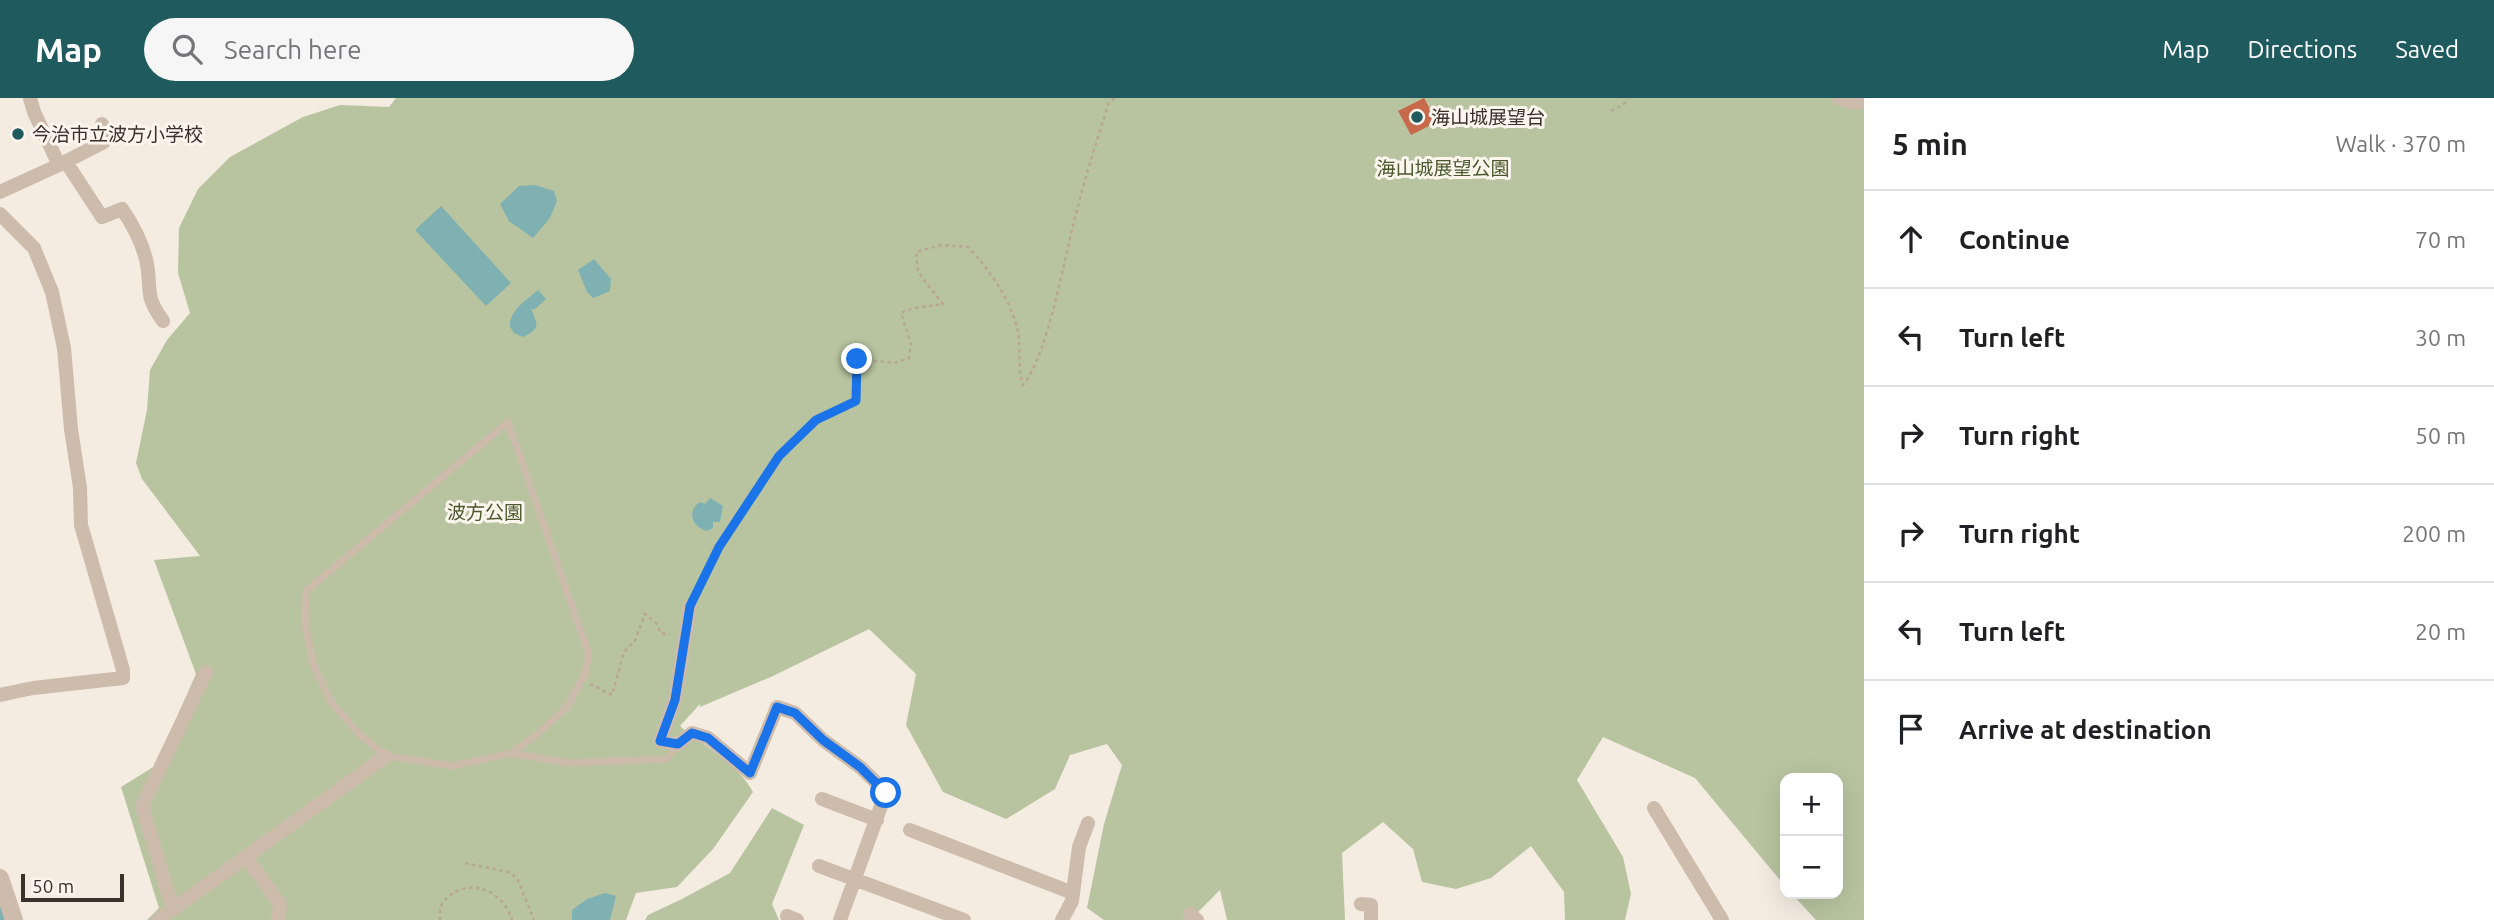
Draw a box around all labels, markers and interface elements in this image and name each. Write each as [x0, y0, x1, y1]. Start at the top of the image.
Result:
search box [144, 18, 634, 81]
icon: search [168, 30, 206, 68]
text: Map [35, 31, 102, 68]
text: Search here [224, 35, 362, 64]
text: Map [2162, 36, 2209, 63]
text: Directions [2247, 36, 2357, 63]
text: Saved [2395, 36, 2459, 63]
place label: 海山城展望台 [1431, 106, 1545, 128]
marker: 海山城展望台 [1409, 109, 1425, 125]
place label: 今治市立波方小学校 [32, 123, 203, 145]
marker: 今治市立波方小学校 [10, 126, 26, 142]
text: 5 min [1892, 127, 1968, 161]
text: Walk · 370 m [2335, 131, 2466, 156]
park label: 海山城展望公園 [1376, 157, 1510, 179]
icon: ahead [1892, 220, 1930, 258]
text: Continue [1959, 225, 2070, 254]
text: 70 m [2415, 227, 2466, 252]
icon: left [1892, 318, 1930, 356]
text: Turn left [1959, 323, 2065, 352]
text: 30 m [2415, 325, 2466, 350]
route end [841, 343, 872, 374]
icon: right [1892, 416, 1930, 454]
text: Turn right [1959, 421, 2080, 450]
text: 50 m [2415, 423, 2466, 448]
park label: 波方公園 [447, 501, 523, 523]
icon: right [1892, 514, 1930, 552]
text: Turn right [1959, 519, 2080, 548]
text: 200 m [2402, 521, 2466, 546]
icon: left [1892, 612, 1930, 650]
text: Turn left [1959, 617, 2065, 646]
text: 20 m [2415, 619, 2466, 644]
icon: arrive [1892, 710, 1930, 748]
text: Arrive at destination [1959, 715, 2212, 744]
map controls [1780, 773, 1843, 899]
button: + [1780, 773, 1843, 836]
route start [870, 777, 901, 808]
button: − [1780, 836, 1843, 899]
scale bar [21, 871, 124, 903]
text: 50 m [32, 875, 74, 897]

